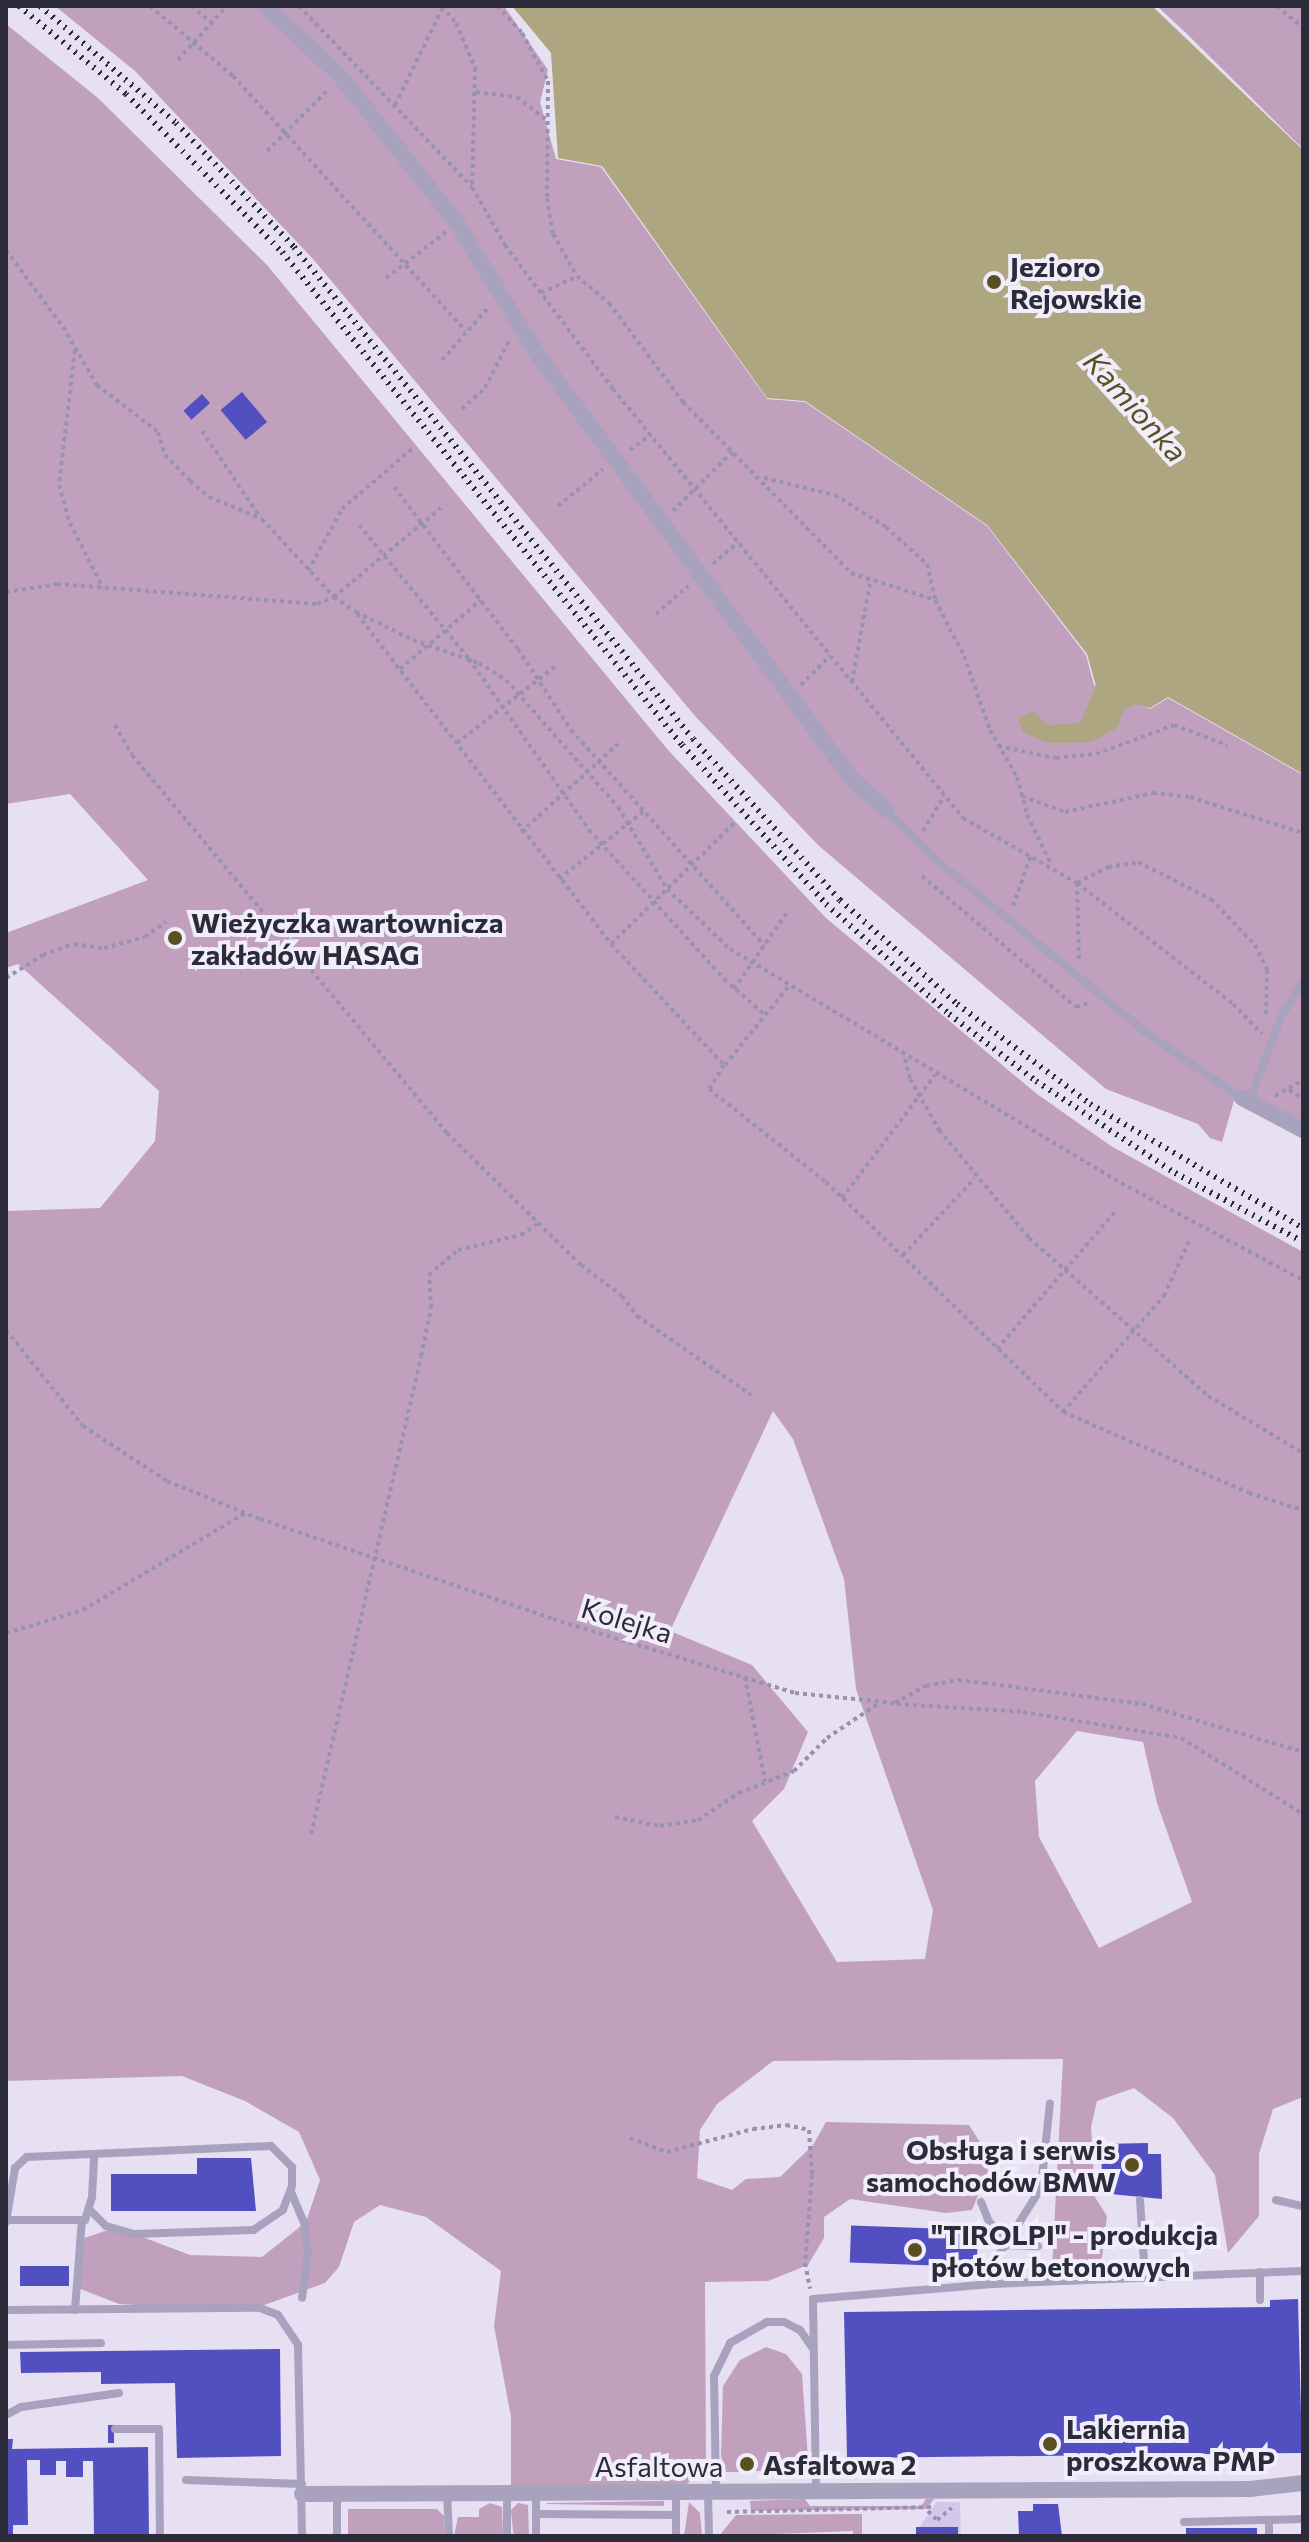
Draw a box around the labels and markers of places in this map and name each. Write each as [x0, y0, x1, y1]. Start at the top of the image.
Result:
place label: Jezioro Rejowskie [1010, 249, 1142, 315]
marker: Jezioro Rejowskie [985, 273, 1003, 291]
place label: Wieżyczka wartownicza zakładów HASAG [191, 905, 503, 971]
marker: Wieżyczka wartownicza zakładów HASAG [166, 929, 184, 947]
place label: Obsługa i serwis samochodów BMW [866, 2132, 1116, 2198]
marker: Obsługa i serwis samochodów BMW [1123, 2156, 1141, 2174]
place label: "TIROLPI" - produkcja płotów betonowych [931, 2217, 1218, 2283]
marker: "TIROLPI" - produkcja płotów betonowych [906, 2241, 924, 2259]
place label: Lakiernia proszkowa PMP [1066, 2411, 1275, 2477]
marker: Lakiernia proszkowa PMP [1041, 2435, 1059, 2453]
place label: Asfaltowa 2 [763, 2447, 916, 2481]
marker: Asfaltowa 2 [738, 2455, 756, 2473]

